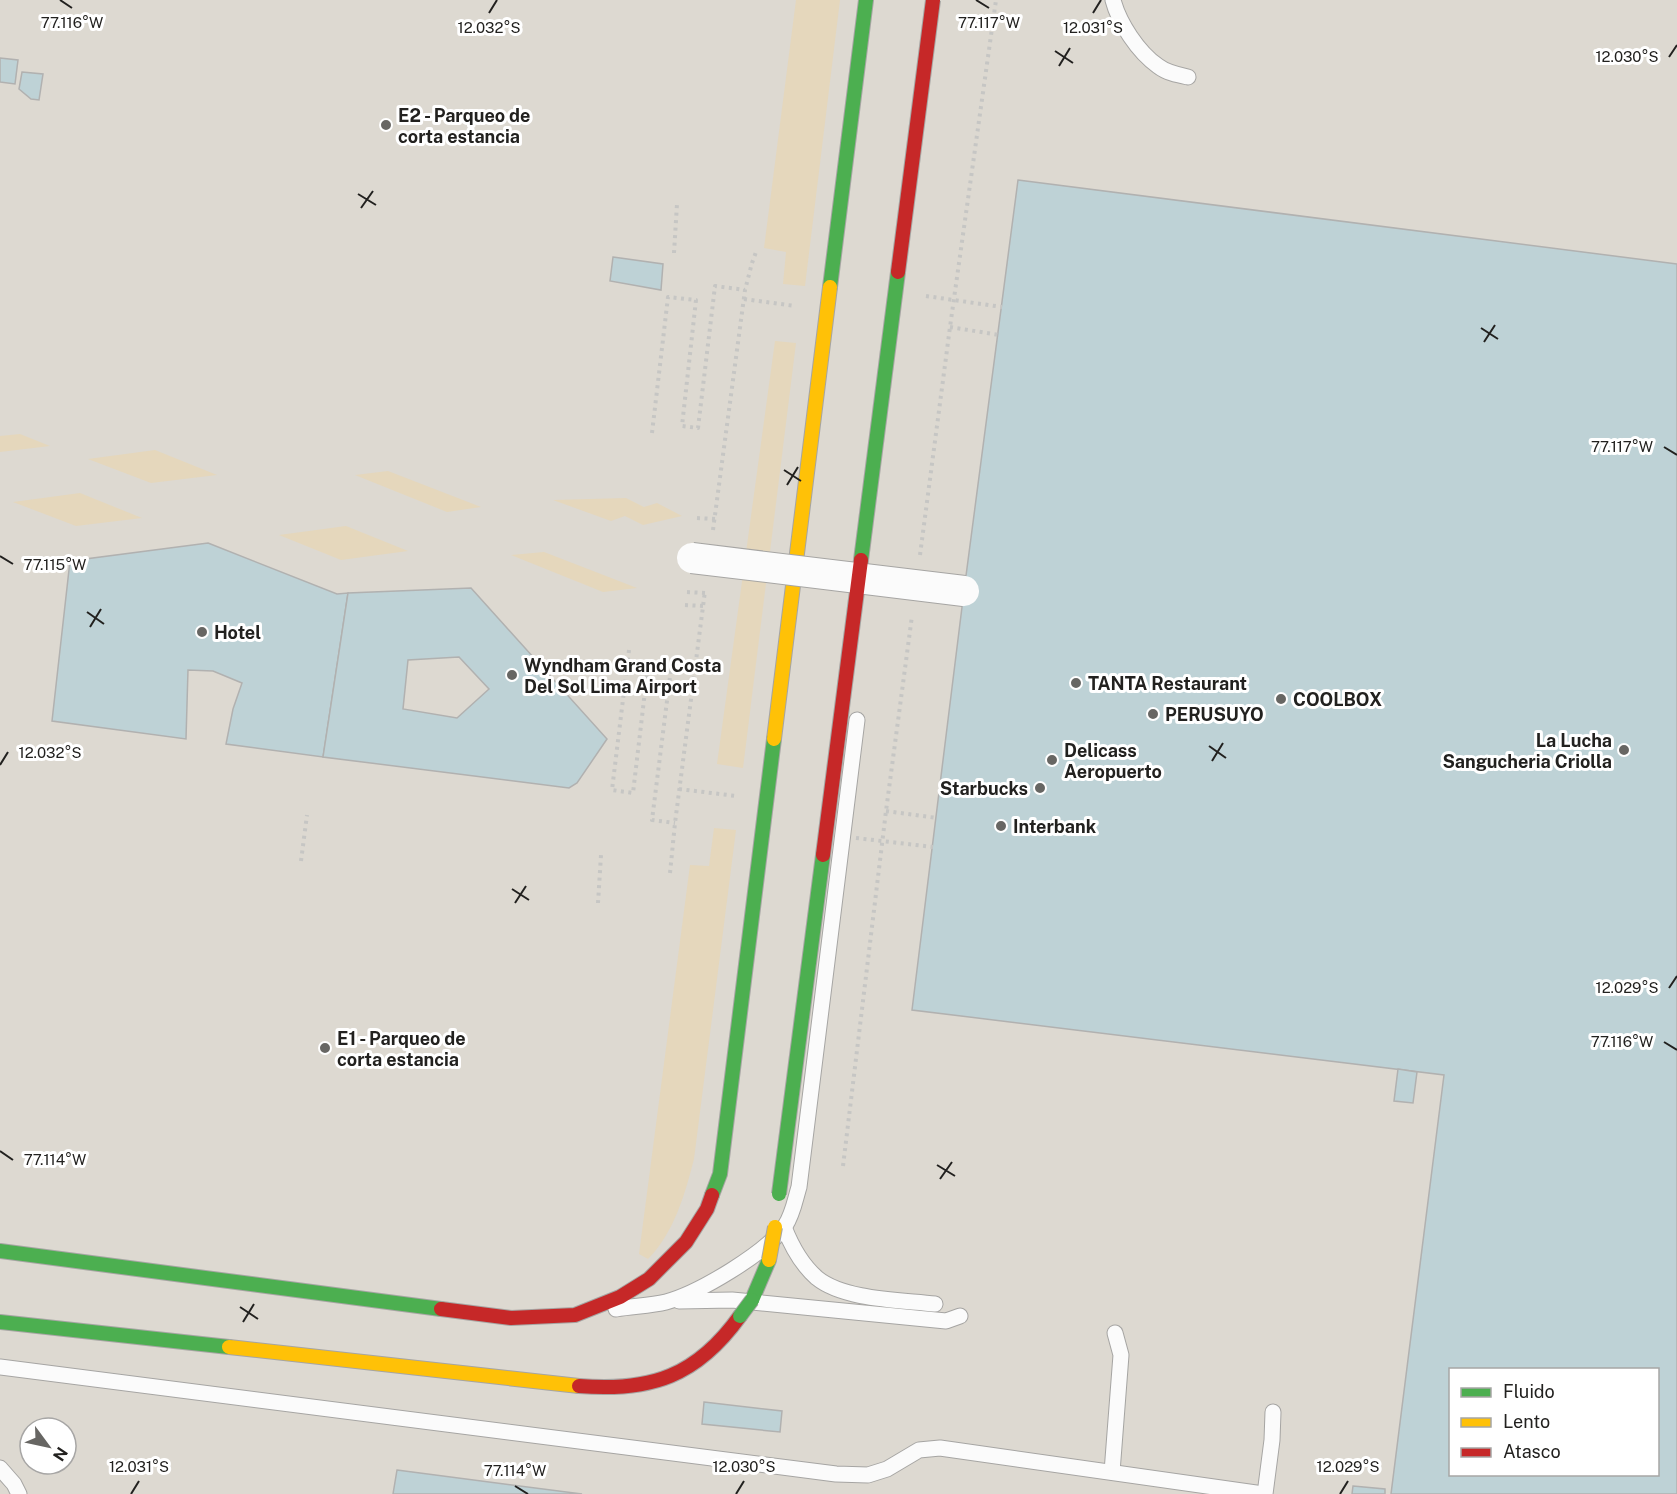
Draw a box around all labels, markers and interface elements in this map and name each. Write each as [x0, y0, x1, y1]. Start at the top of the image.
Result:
text: 77.116°W [41, 14, 103, 31]
text: 77.117°W [958, 14, 1020, 31]
text: 12.032°S [458, 19, 520, 36]
text: 12.031°S [1063, 19, 1123, 36]
text: 12.030°S [1595, 48, 1659, 65]
place label: E2 - Parqueo de corta estancia [398, 105, 530, 147]
marker: E2 - Parqueo de corta estancia [379, 118, 393, 132]
text: 77.117°W [1591, 438, 1653, 455]
text: 77.115°W [24, 556, 86, 573]
place label: Hotel [214, 622, 261, 643]
marker: Hotel [195, 625, 209, 639]
place label: Wyndham Grand Costa Del Sol Lima Airport [524, 655, 721, 697]
marker: Wyndham Grand Costa Del Sol Lima Airport [505, 668, 519, 682]
place label: TANTA Restaurant [1088, 673, 1247, 694]
marker: TANTA Restaurant [1069, 676, 1083, 690]
place label: COOLBOX [1293, 689, 1382, 710]
marker: COOLBOX [1274, 692, 1288, 706]
place label: PERUSUYO [1165, 704, 1264, 725]
marker: PERUSUYO [1146, 707, 1160, 721]
place label: La Lucha Sangucheria Criolla [1442, 730, 1612, 772]
place label: Delicass Aeropuerto [1064, 740, 1162, 782]
marker: La Lucha Sangucheria Criolla [1617, 743, 1631, 757]
text: 12.032°S [19, 744, 81, 761]
marker: Delicass Aeropuerto [1045, 753, 1059, 767]
place label: Starbucks [940, 778, 1028, 799]
marker: Starbucks [1033, 781, 1047, 795]
place label: Interbank [1013, 816, 1097, 837]
marker: Interbank [994, 819, 1008, 833]
text: 12.029°S [1596, 979, 1658, 996]
place label: E1 - Parqueo de corta estancia [337, 1028, 466, 1070]
text: 77.116°W [1591, 1033, 1653, 1050]
marker: E1 - Parqueo de corta estancia [318, 1041, 332, 1055]
text: 77.114°W [24, 1151, 86, 1168]
legend [1449, 1368, 1659, 1476]
text: Fluido [1503, 1381, 1555, 1402]
text: Lento [1503, 1411, 1550, 1432]
north arrow [18, 1416, 78, 1476]
text: Atasco [1503, 1441, 1561, 1462]
text: N [49, 1443, 72, 1464]
text: 12.031°S [109, 1458, 169, 1475]
text: 12.030°S [712, 1458, 776, 1475]
text: 12.029°S [1317, 1458, 1379, 1475]
text: 77.114°W [484, 1462, 546, 1479]

